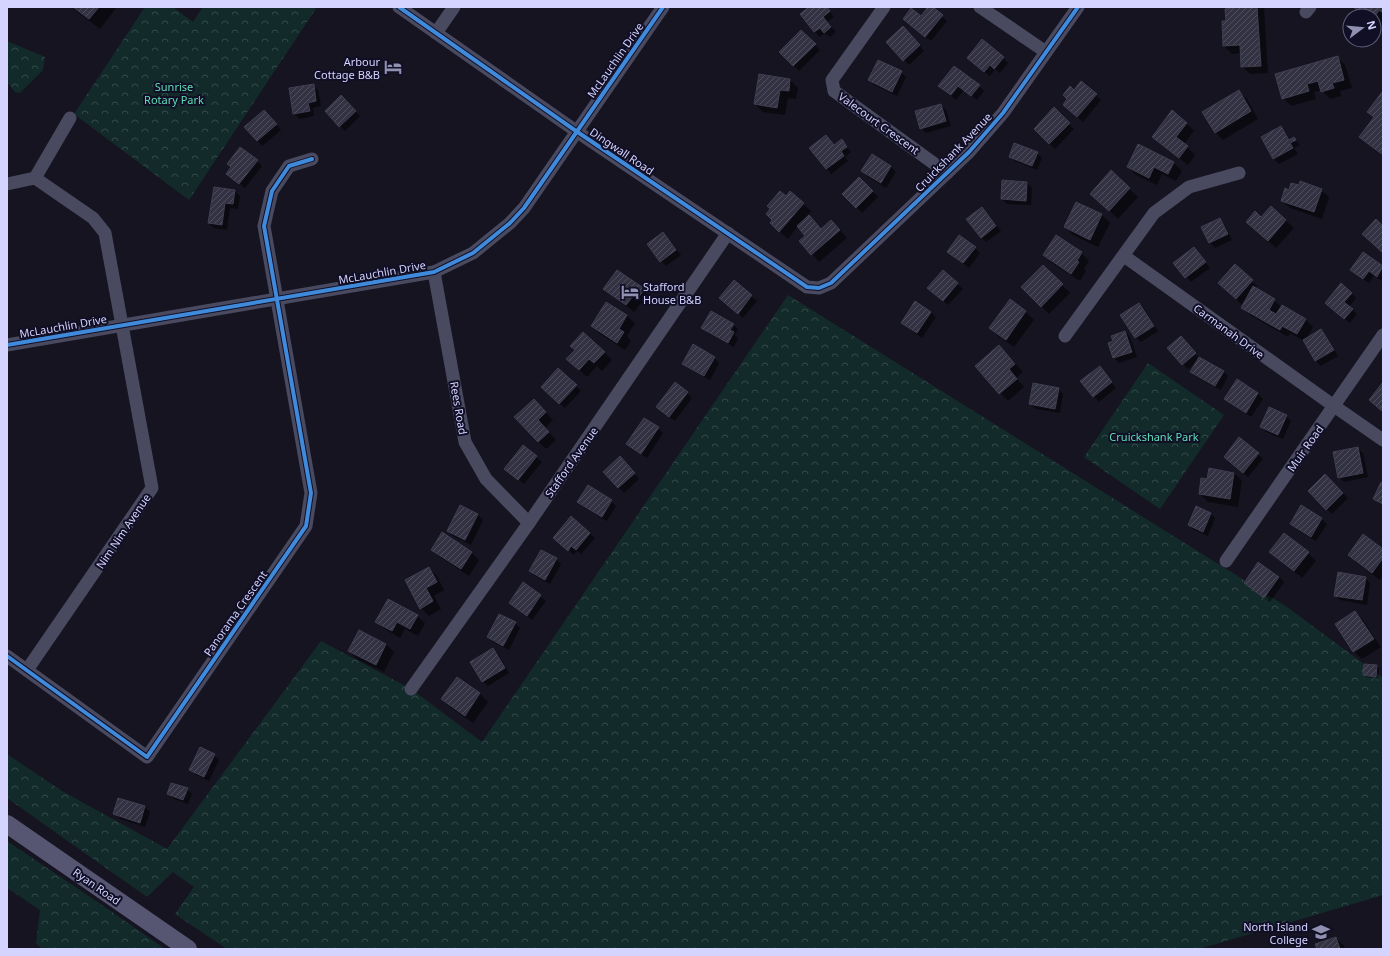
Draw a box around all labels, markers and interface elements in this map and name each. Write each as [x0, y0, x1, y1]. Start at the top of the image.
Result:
north arrow [1342, 8, 1382, 48]
street label: McLauchlin Drive [583, 19, 647, 101]
text: N [1364, 19, 1381, 31]
place label: Arbour Cottage B&B [314, 54, 380, 82]
hotel icon: Arbour Cottage B&B [383, 57, 403, 77]
park label: Sunrise Rotary Park [144, 79, 204, 107]
street label: Valecourt Crescent [835, 89, 923, 158]
street label: Cruickshank Avenue [911, 109, 995, 195]
street label: Dingwall Road [587, 124, 657, 178]
street label: McLauchlin Drive [337, 257, 427, 287]
place label: Stafford House B&B [643, 279, 701, 307]
hotel icon: Stafford House B&B [620, 282, 640, 302]
street label: Carmanah Drive [1191, 300, 1267, 362]
street label: McLauchlin Drive [18, 311, 108, 341]
street label: Rees Road [447, 380, 471, 436]
street label: Muir Road [1284, 422, 1326, 474]
street label: Stafford Avenue [541, 424, 601, 500]
park label: Cruickshank Park [1109, 429, 1199, 444]
street label: Nim Nim Avenue [92, 491, 154, 571]
street label: Panorama Crescent [200, 567, 270, 659]
street label: Ryan Road [70, 864, 124, 908]
place label: North Island College [1243, 919, 1308, 947]
school or university icon: North Island College [1311, 922, 1331, 942]

